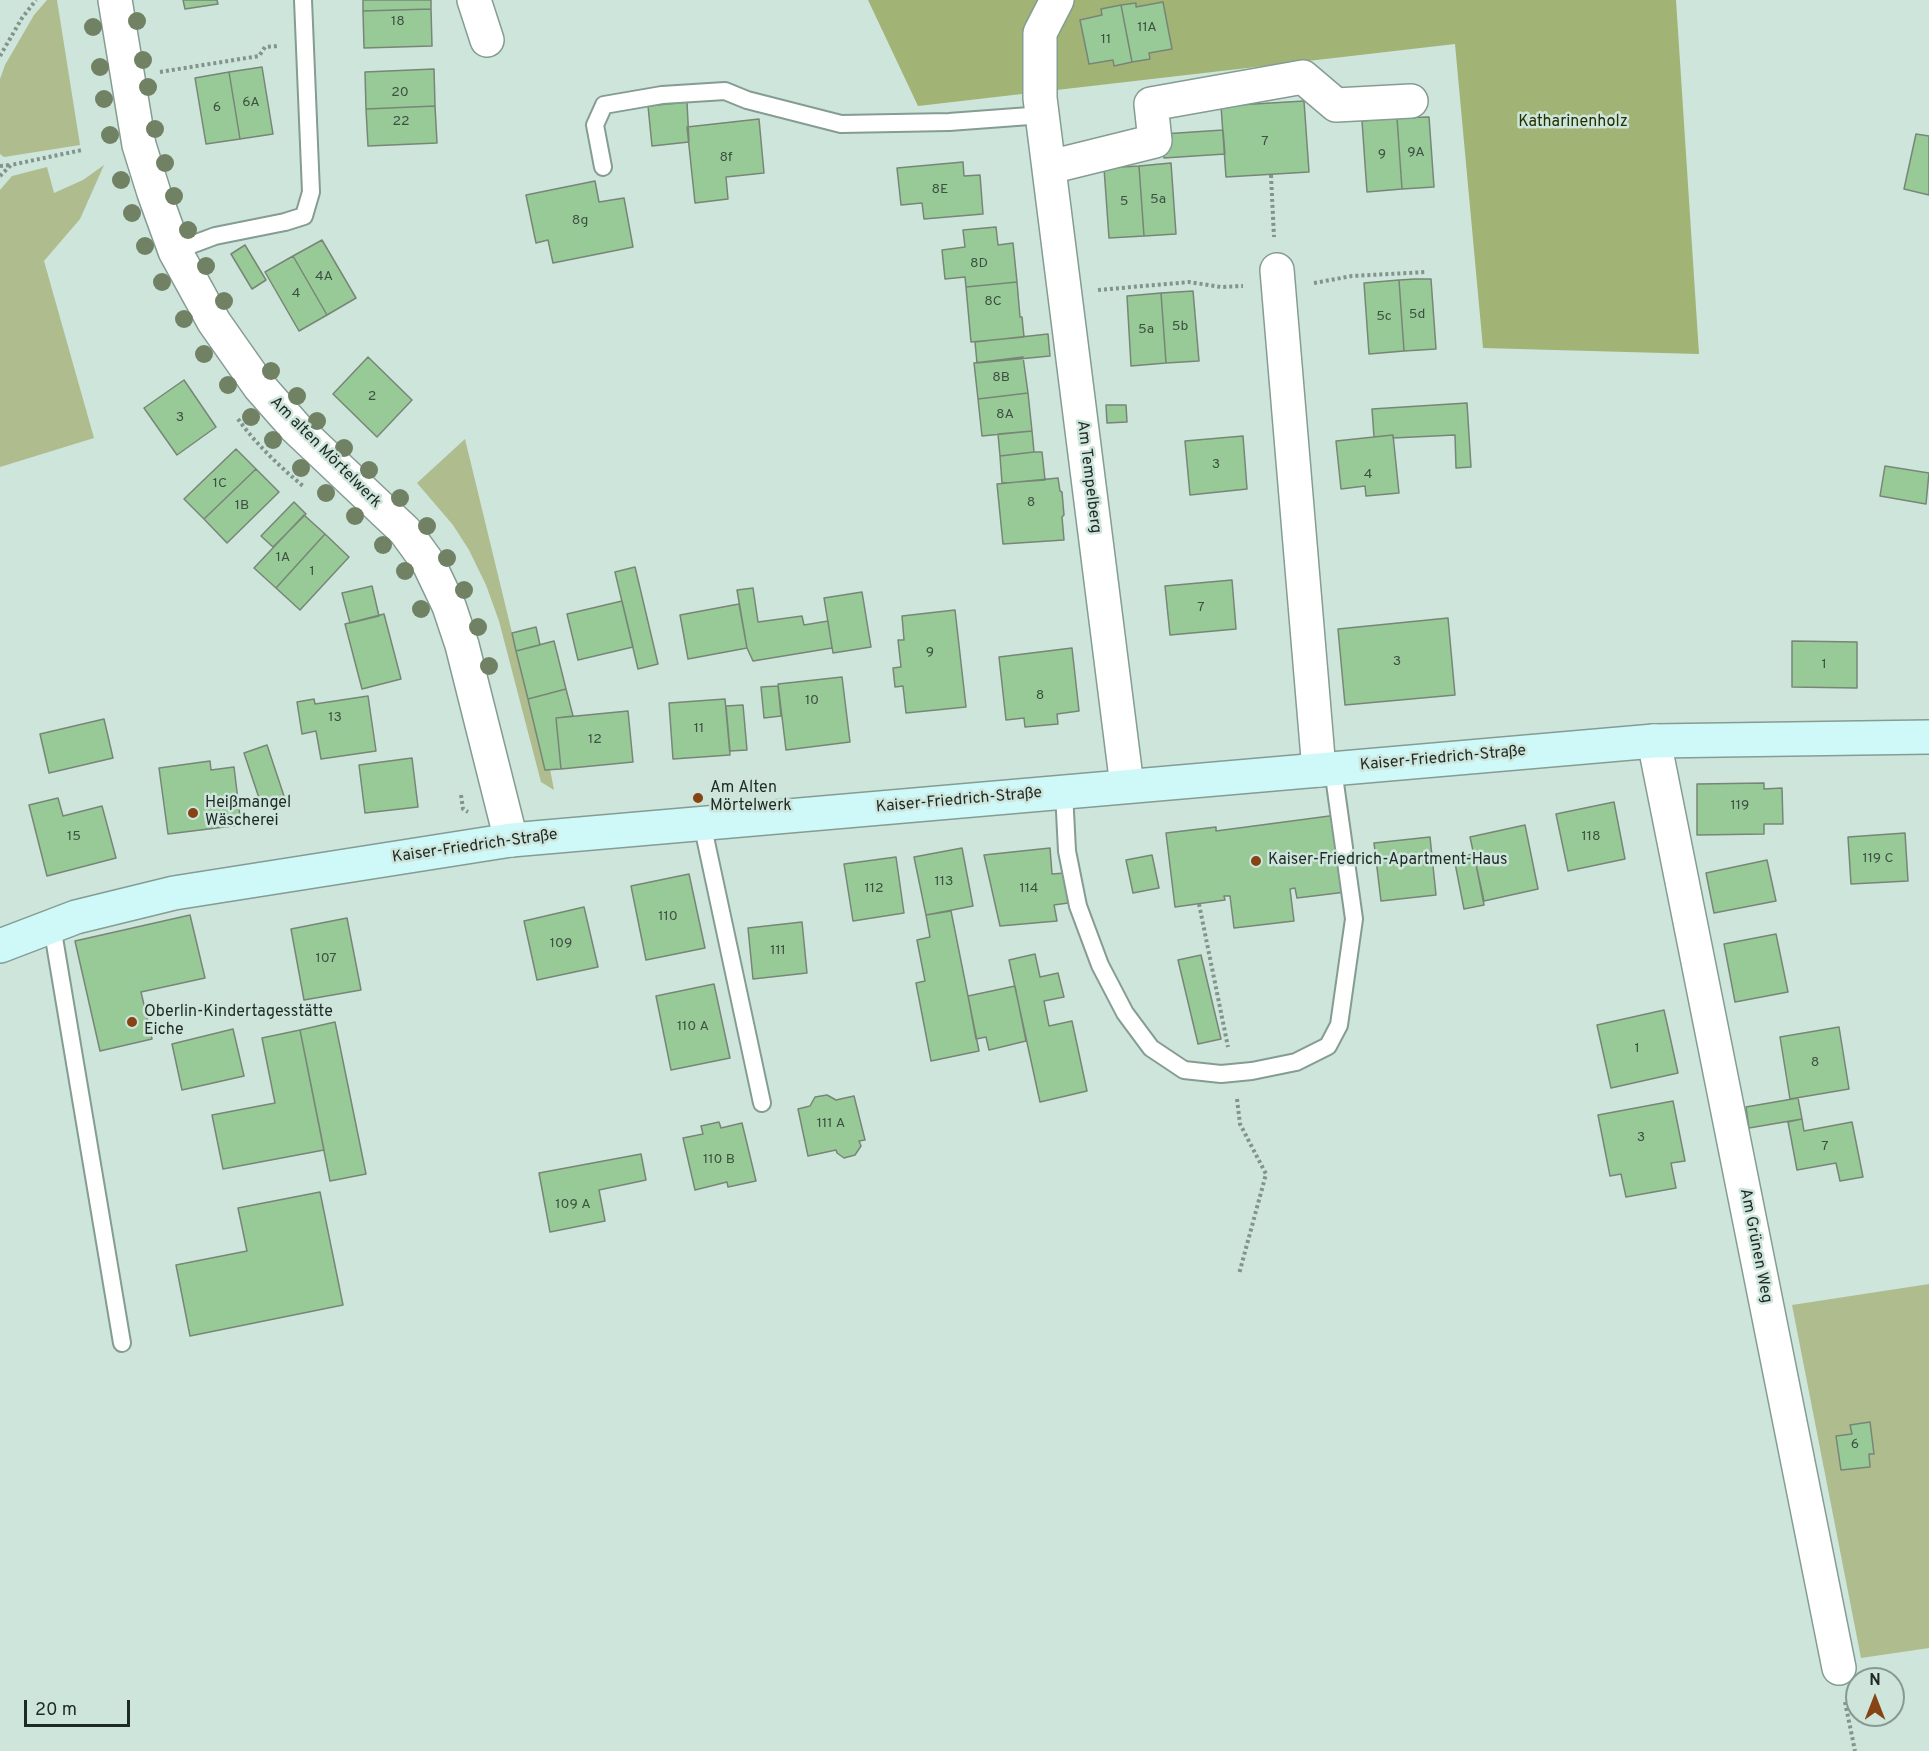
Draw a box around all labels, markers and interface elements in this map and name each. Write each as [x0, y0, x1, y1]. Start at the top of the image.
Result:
house number: 18 [391, 14, 405, 30]
house number: 11A [1137, 20, 1157, 36]
house number: 11 [1101, 32, 1111, 48]
house number: 20 [391, 85, 409, 101]
house number: 6A [242, 95, 260, 111]
house number: 6 [213, 100, 221, 116]
park label: Katharinenholz [1518, 113, 1628, 133]
house number: 22 [392, 114, 410, 130]
house number: 7 [1261, 134, 1269, 150]
house number: 9A [1407, 145, 1425, 161]
house number: 9 [1378, 147, 1386, 163]
house number: 8f [720, 150, 732, 166]
house number: 8E [932, 182, 948, 198]
house number: 5a [1150, 192, 1166, 208]
house number: 5 [1120, 194, 1128, 210]
house number: 8g [572, 213, 588, 229]
house number: 8D [970, 256, 988, 272]
house number: 4A [315, 269, 333, 285]
house number: 4 [292, 286, 300, 302]
house number: 8C [984, 294, 1002, 310]
house number: 5d [1409, 307, 1425, 323]
house number: 5c [1376, 309, 1392, 325]
house number: 5b [1172, 319, 1188, 335]
house number: 5a [1138, 322, 1154, 338]
house number: 8B [992, 370, 1010, 386]
house number: 2 [368, 389, 376, 405]
street label: Am alten Mörtelwerk [265, 393, 385, 513]
house number: 8A [996, 407, 1014, 423]
house number: 3 [176, 410, 184, 426]
street label: Am Tempelberg [1072, 419, 1104, 535]
house number: 3 [1212, 457, 1220, 473]
house number: 4 [1364, 467, 1372, 483]
house number: 1C [213, 476, 227, 492]
house number: 8 [1027, 495, 1035, 511]
house number: 1B [235, 498, 249, 514]
house number: 1A [276, 550, 290, 566]
house number: 1 [309, 564, 315, 580]
house number: 7 [1197, 600, 1205, 616]
house number: 9 [926, 645, 934, 661]
house number: 3 [1393, 654, 1401, 670]
house number: 1 [1821, 657, 1827, 673]
house number: 8 [1036, 688, 1044, 704]
house number: 10 [805, 693, 819, 709]
house number: 13 [328, 710, 342, 726]
house number: 11 [694, 721, 704, 737]
house number: 12 [588, 732, 602, 748]
street label: Kaiser-Friedrich-Straße [1359, 742, 1527, 776]
place label: Am Alten Mörtelwerk [710, 779, 792, 817]
street label: Kaiser-Friedrich-Straße [875, 784, 1043, 818]
marker: Am Alten Mörtelwerk [691, 791, 705, 805]
place label: Heißmangel Wäscherei [205, 794, 291, 832]
house number: 119 [1731, 798, 1749, 814]
marker: Heißmangel Wäscherei [186, 806, 200, 820]
street label: Kaiser-Friedrich-Straße [391, 826, 559, 868]
house number: 15 [67, 829, 81, 845]
house number: 118 [1582, 829, 1600, 845]
place label: Kaiser-Friedrich-Apartment-Haus [1268, 851, 1507, 871]
house number: 119 C [1862, 851, 1894, 867]
marker: Kaiser-Friedrich-Apartment-Haus [1249, 854, 1263, 868]
house number: 113 [935, 874, 953, 890]
house number: 112 [864, 881, 884, 897]
house number: 114 [1020, 881, 1038, 897]
house number: 110 [658, 909, 678, 925]
house number: 109 [550, 936, 572, 952]
house number: 111 [770, 943, 786, 959]
house number: 107 [315, 951, 337, 967]
place label: Oberlin-Kindertagesstätte Eiche [144, 1003, 333, 1041]
marker: Oberlin-Kindertagesstätte Eiche [125, 1015, 139, 1029]
house number: 110 A [677, 1019, 709, 1035]
house number: 1 [1634, 1041, 1640, 1057]
house number: 8 [1811, 1055, 1819, 1071]
house number: 111 A [817, 1116, 845, 1132]
house number: 3 [1637, 1130, 1645, 1146]
house number: 7 [1821, 1139, 1829, 1155]
house number: 110 B [703, 1152, 735, 1168]
street label: Am Grünen Weg [1734, 1187, 1776, 1305]
house number: 109 A [555, 1197, 591, 1213]
house number: 6 [1851, 1437, 1859, 1453]
north arrow [1845, 1667, 1905, 1727]
text: N [1869, 1671, 1881, 1691]
scale bar [27, 1688, 134, 1726]
text: 20 m [35, 1699, 77, 1722]

